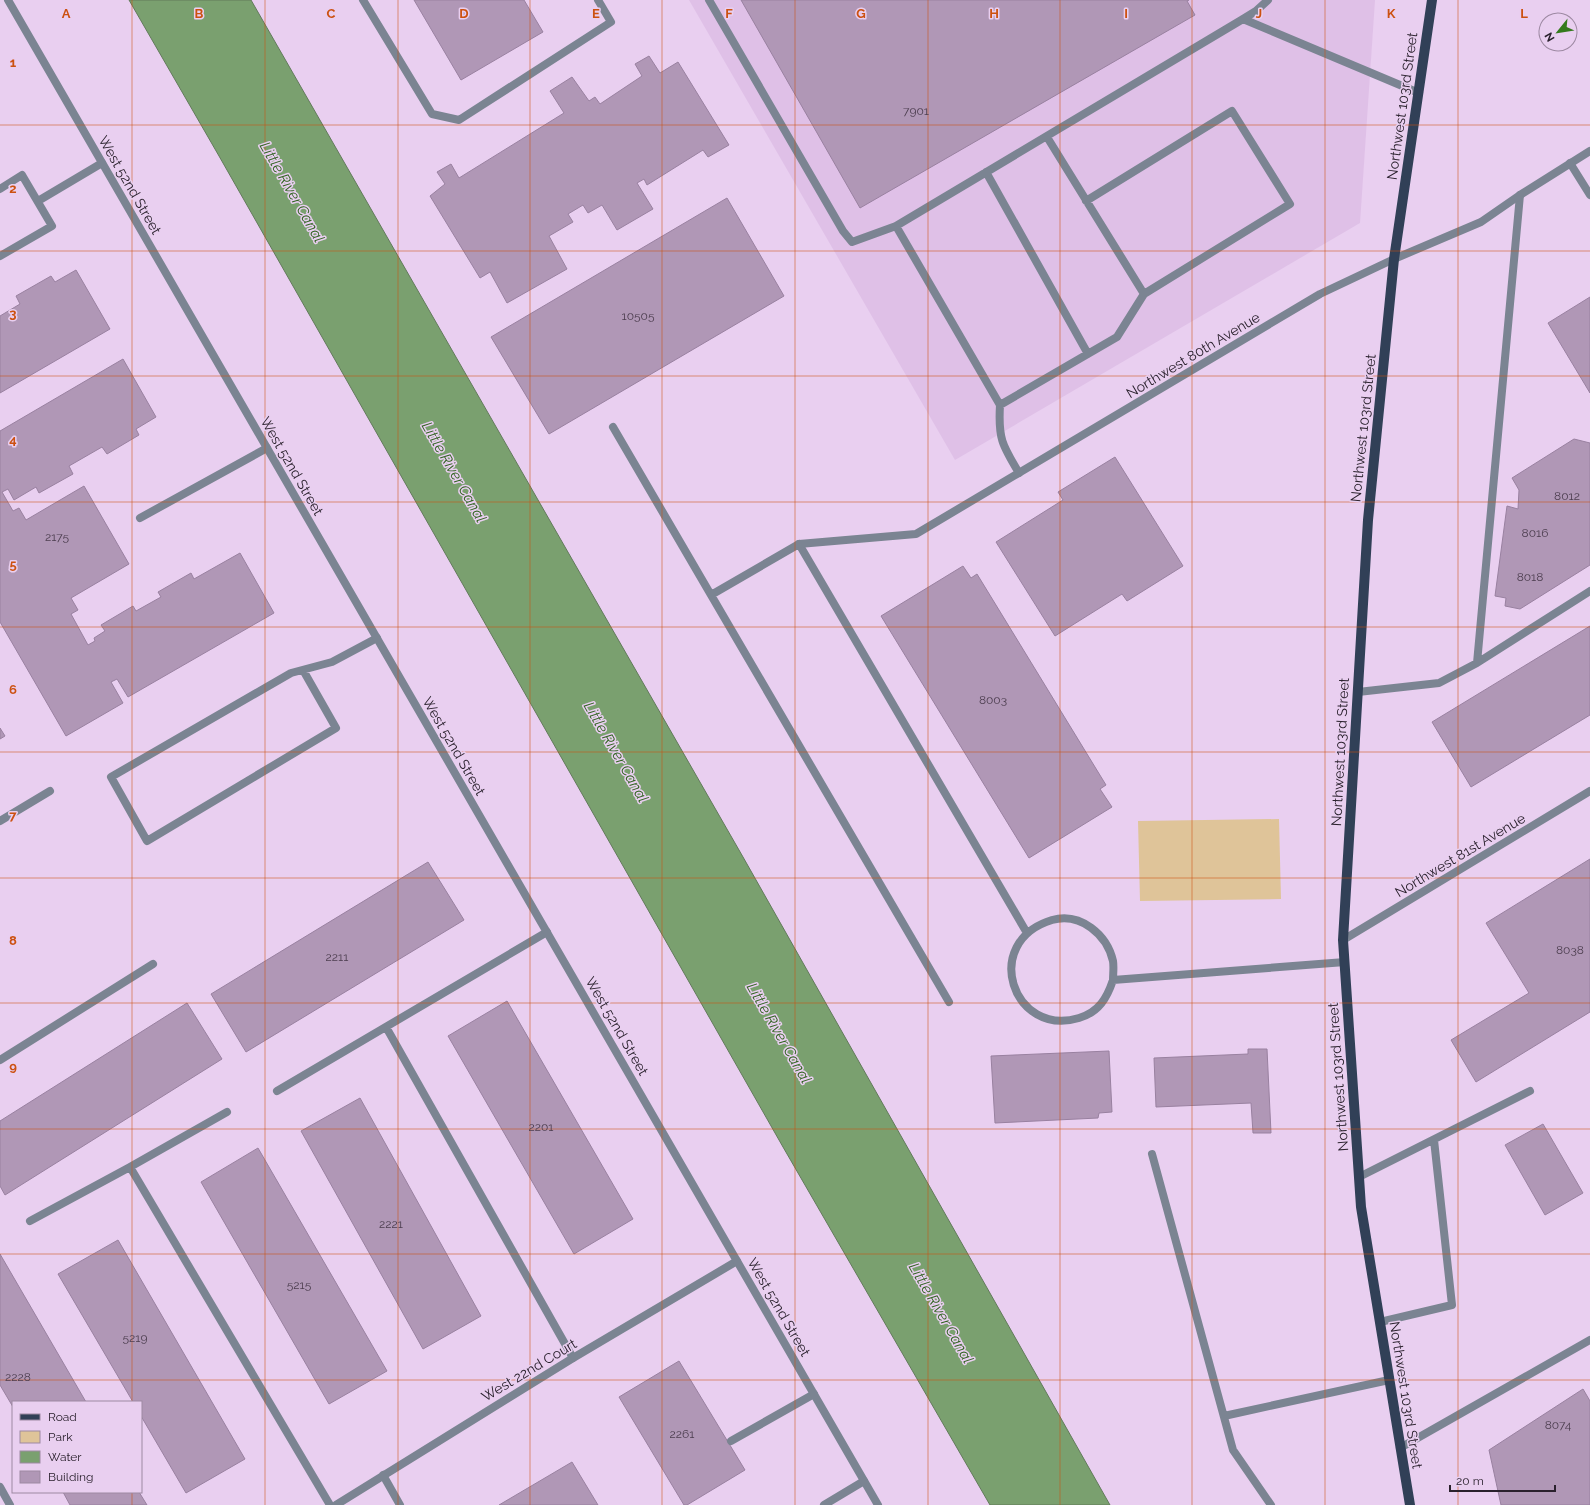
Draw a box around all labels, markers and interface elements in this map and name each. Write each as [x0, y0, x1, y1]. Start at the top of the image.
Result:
text: A [62, 6, 71, 21]
text: B [195, 6, 204, 21]
text: C [327, 6, 336, 21]
text: D [459, 6, 469, 21]
text: E [592, 6, 600, 21]
text: F [725, 6, 733, 21]
text: G [856, 6, 866, 21]
text: H [989, 6, 999, 21]
text: I [1124, 6, 1128, 21]
text: J [1256, 6, 1262, 21]
text: K [1387, 6, 1396, 21]
text: L [1520, 6, 1528, 21]
north arrow [1538, 12, 1578, 52]
text: N [1542, 30, 1558, 44]
street label: Northwest 103rd Street [1384, 31, 1420, 181]
text: 1 [10, 55, 17, 70]
house number: 7901 [903, 104, 929, 118]
street label: West 52nd Street [95, 133, 165, 237]
water label: Little River Canal [256, 138, 328, 246]
text: 2 [9, 181, 17, 196]
text: 3 [9, 306, 17, 321]
house number: 10505 [622, 309, 655, 323]
street label: Northwest 80th Avenue [1123, 309, 1263, 401]
street label: Northwest 103rd Street [1347, 353, 1379, 503]
street label: West 52nd Street [257, 414, 327, 518]
water label: Little River Canal [418, 418, 490, 526]
text: 4 [9, 432, 17, 447]
house number: 8012 [1554, 489, 1580, 503]
house number: 8016 [1522, 526, 1548, 540]
house number: 2175 [45, 530, 70, 544]
text: 5 [9, 557, 17, 572]
house number: 8018 [1517, 570, 1543, 584]
street label: Northwest 103rd Street [1328, 677, 1352, 827]
text: 6 [9, 682, 17, 697]
house number: 8003 [979, 693, 1007, 707]
street label: West 52nd Street [419, 694, 489, 798]
water label: Little River Canal [580, 698, 652, 806]
text: 7 [9, 808, 17, 823]
street label: Northwest 81st Avenue [1392, 810, 1528, 900]
text: 8 [9, 933, 17, 948]
house number: 8038 [1556, 943, 1584, 957]
house number: 2211 [326, 950, 348, 964]
street label: West 52nd Street [582, 974, 652, 1078]
water label: Little River Canal [743, 979, 815, 1087]
street label: Northwest 103rd Street [1325, 1002, 1351, 1152]
text: 9 [9, 1059, 17, 1074]
house number: 2201 [529, 1120, 553, 1134]
house number: 2221 [379, 1217, 403, 1231]
street label: West 52nd Street [744, 1255, 814, 1359]
water label: Little River Canal [905, 1259, 977, 1367]
house number: 5215 [287, 1278, 312, 1292]
street label: Northwest 103rd Street [1386, 1320, 1426, 1470]
house number: 5219 [123, 1331, 147, 1345]
street label: West 22nd Court [479, 1335, 580, 1405]
house number: 2228 [5, 1370, 31, 1384]
legend [12, 1401, 142, 1493]
text: Road [48, 1410, 77, 1424]
house number: 8074 [1545, 1418, 1572, 1432]
house number: 2261 [670, 1427, 694, 1441]
text: Park [48, 1430, 73, 1444]
text: Water [48, 1450, 82, 1464]
scale bar [1450, 1467, 1555, 1493]
text: Building [48, 1470, 94, 1484]
text: 20 m [1456, 1474, 1484, 1488]

